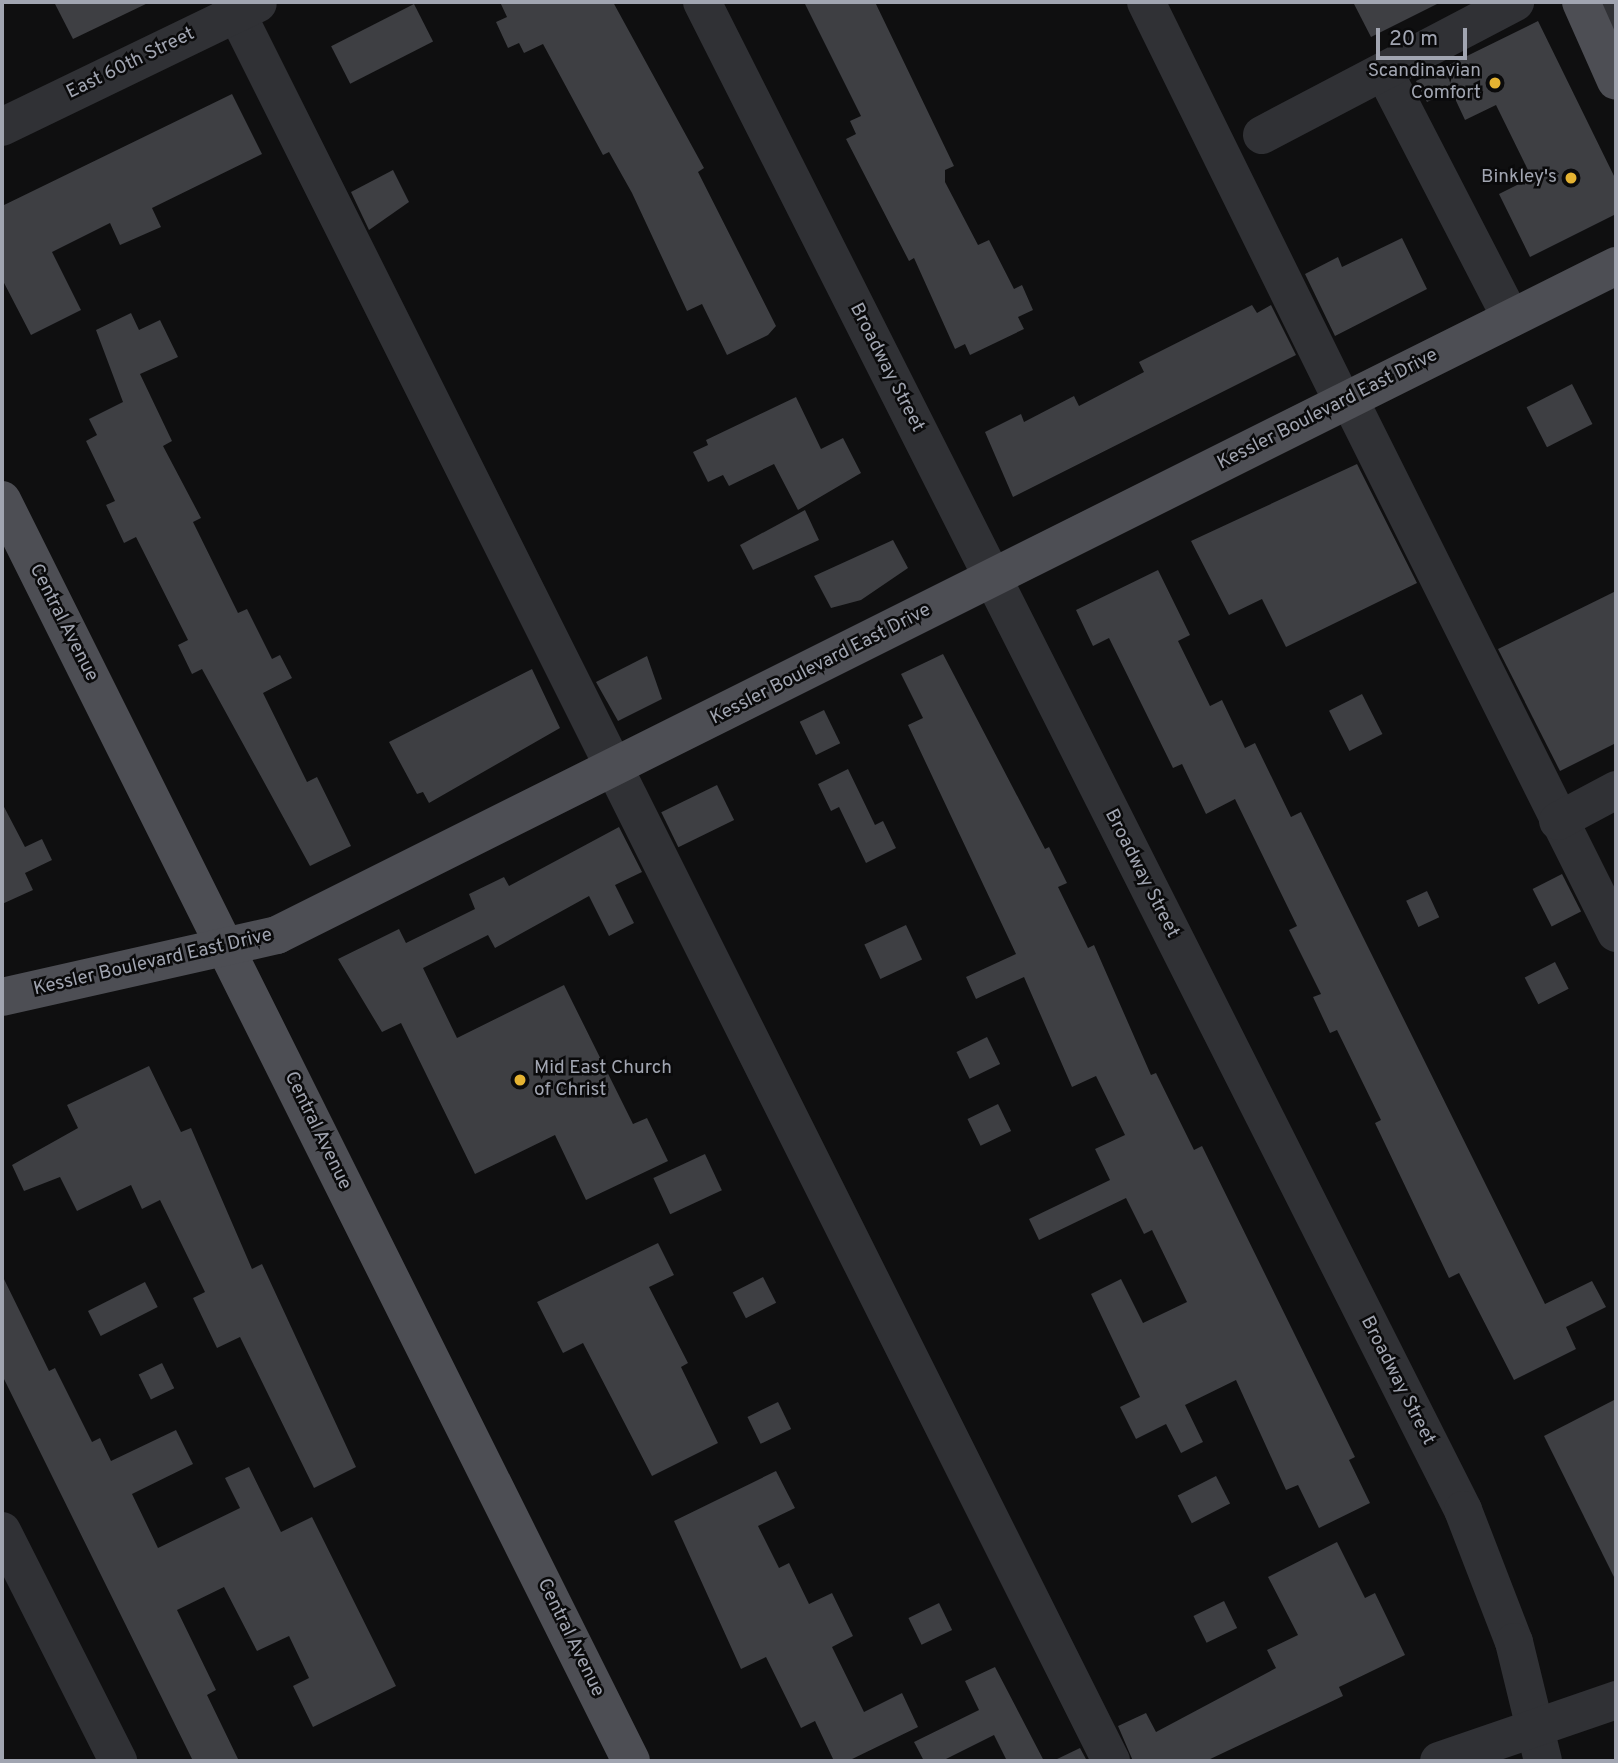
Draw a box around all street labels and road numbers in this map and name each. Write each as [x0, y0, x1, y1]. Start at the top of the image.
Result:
street label: East 60th Street [63, 23, 199, 105]
street label: Broadway Street [844, 300, 928, 436]
street label: Kessler Boulevard East Drive [1214, 344, 1442, 476]
street label: Central Avenue [23, 560, 103, 686]
street label: Kessler Boulevard East Drive [707, 599, 935, 731]
street label: Broadway Street [1099, 806, 1183, 942]
street label: Kessler Boulevard East Drive [31, 924, 275, 1002]
street label: Central Avenue [278, 1068, 356, 1194]
street label: Broadway Street [1355, 1313, 1439, 1449]
street label: Central Avenue [531, 1575, 609, 1701]

